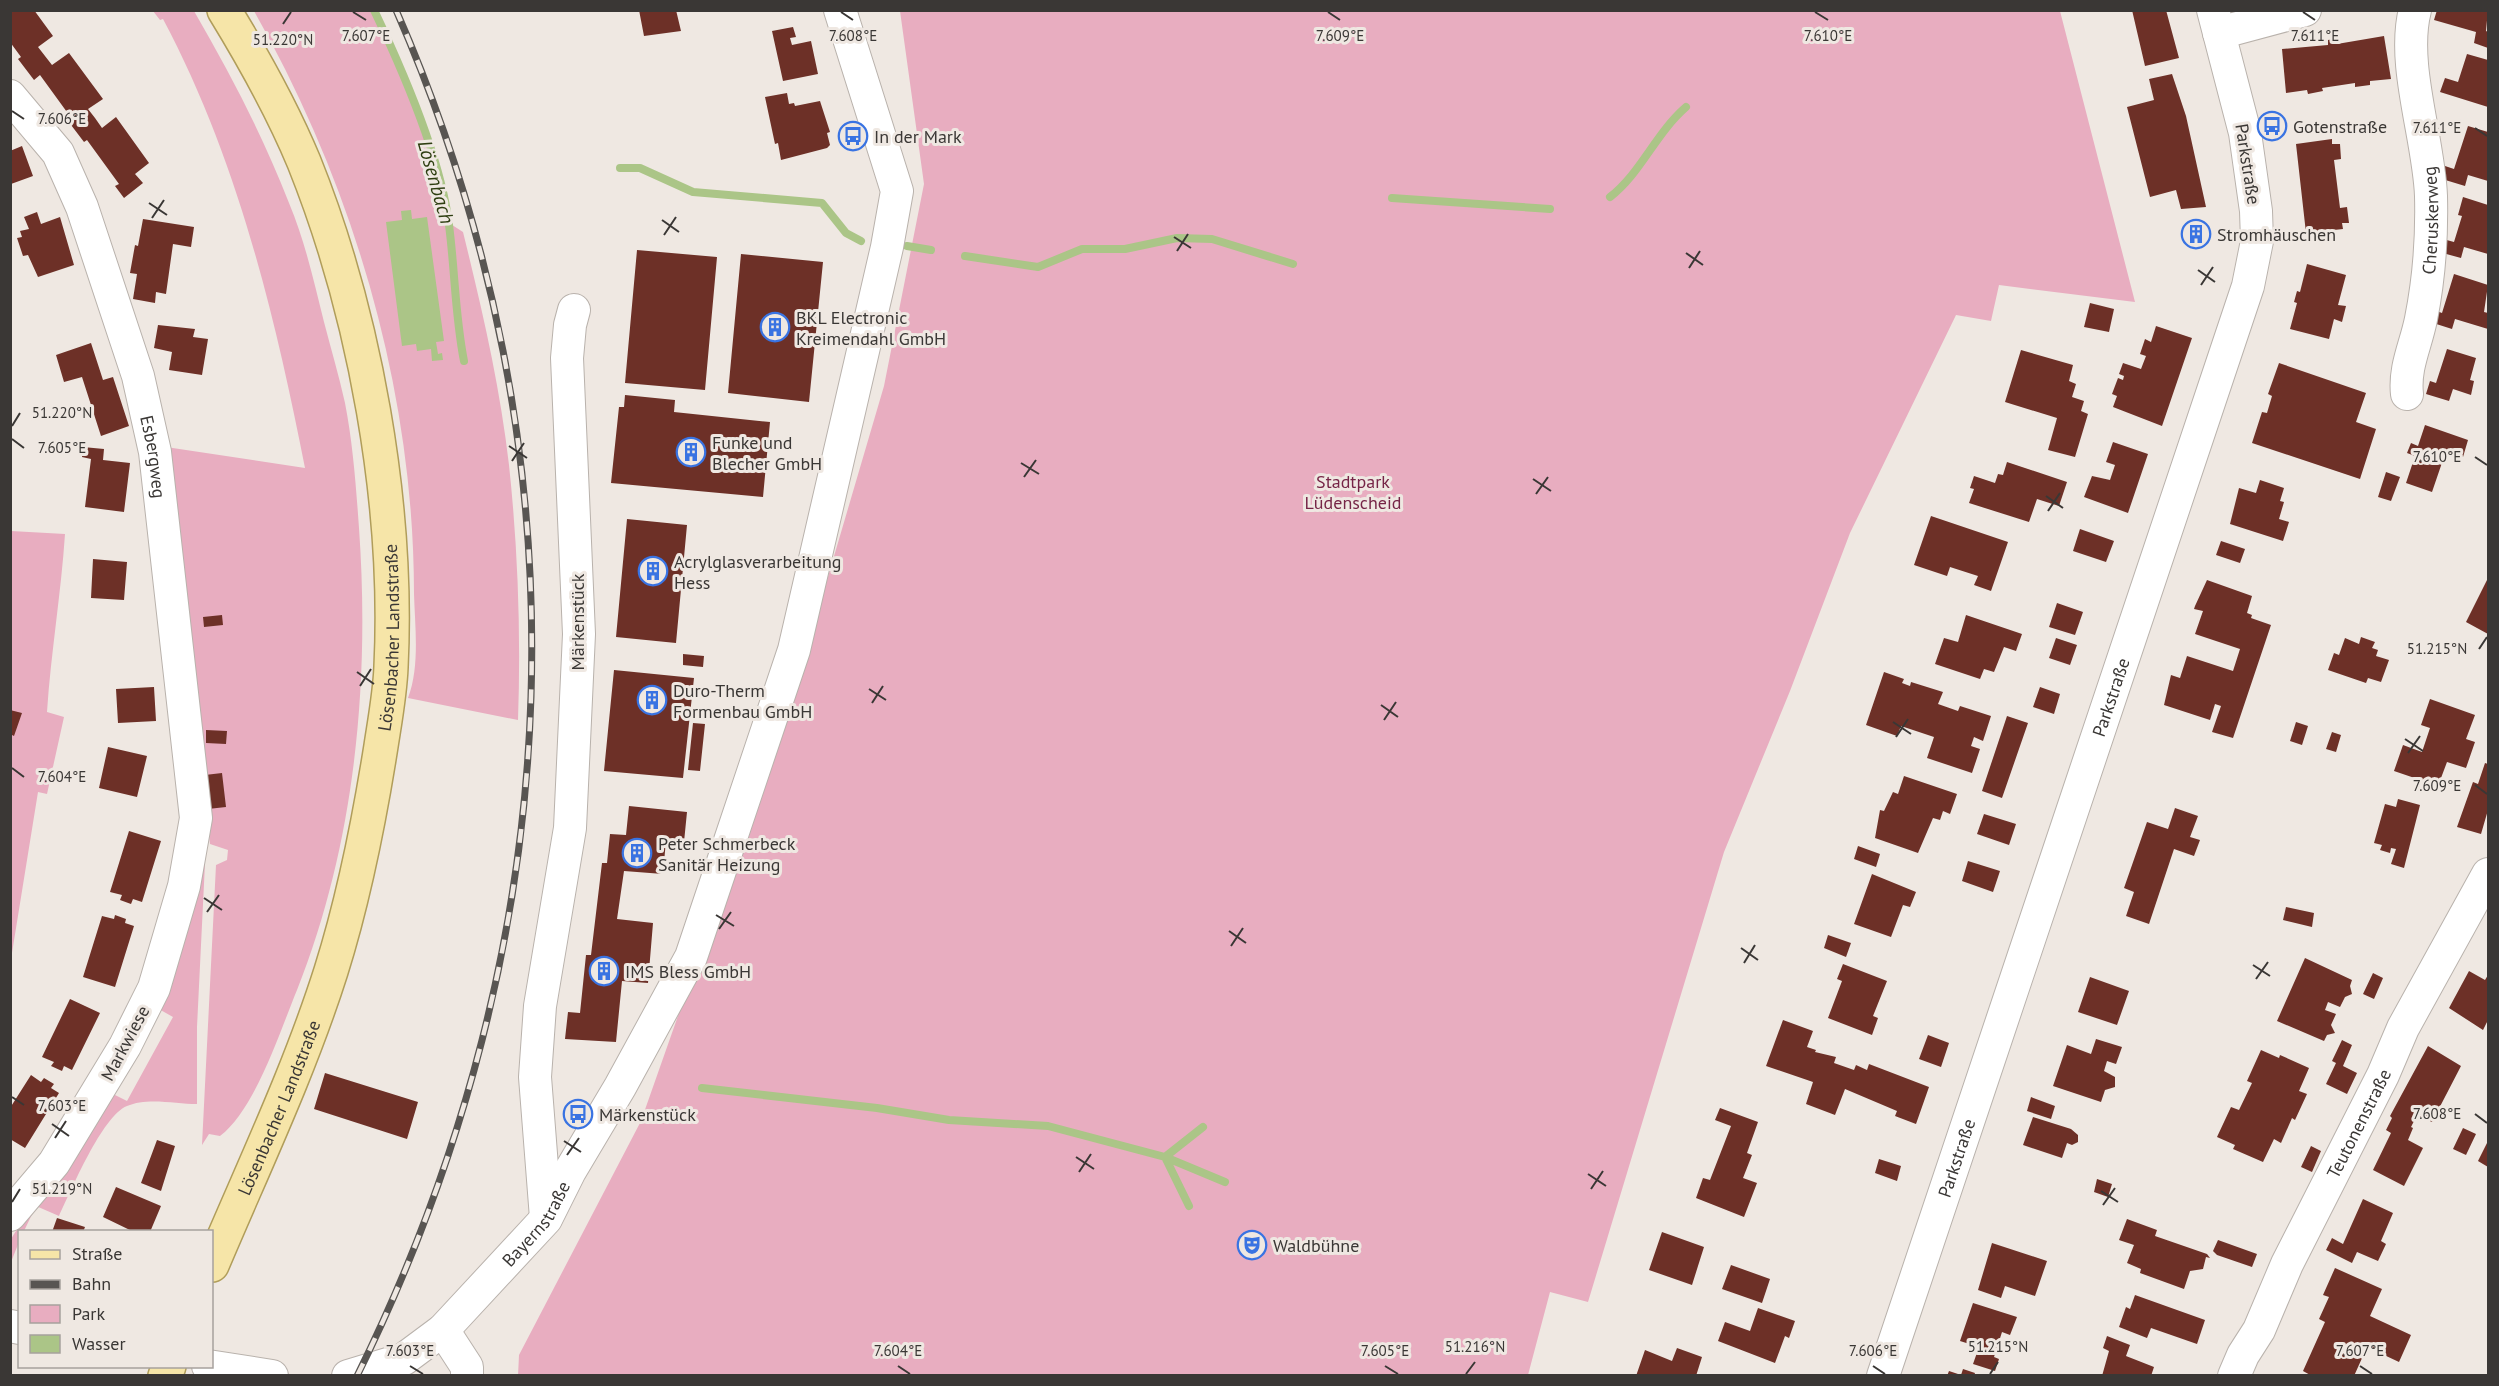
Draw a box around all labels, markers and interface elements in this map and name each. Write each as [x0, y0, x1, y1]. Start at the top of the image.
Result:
text: 7.607°E [342, 26, 390, 45]
text: 7.608°E [829, 26, 877, 45]
text: 7.609°E [1316, 26, 1364, 45]
text: 7.610°E [1804, 26, 1852, 45]
text: 7.611°E [2291, 26, 2339, 45]
text: 51.220°N [253, 30, 313, 49]
text: 7.606°E [38, 109, 86, 128]
bus stop icon: Gotenstraße [2256, 110, 2288, 142]
place label: Gotenstraße [2293, 115, 2387, 138]
text: 7.611°E [2413, 118, 2461, 137]
bus stop icon: In der Mark [837, 120, 869, 152]
street label: Parkstraße [2230, 122, 2266, 206]
place label: In der Mark [874, 125, 962, 148]
water label: Lösenbach [412, 137, 460, 227]
street label: Cheruskerweg [2416, 165, 2443, 275]
building icon: Stromhäuschen [2180, 218, 2212, 250]
place label: Stromhäuschen [2217, 223, 2336, 246]
place label: BKL Electronic Kreimendahl GmbH [796, 306, 946, 350]
building icon: BKL Electronic Kreimendahl GmbH [759, 311, 791, 343]
text: 51.220°N [32, 403, 92, 422]
street label: Esbergweg [136, 413, 172, 499]
place label: Funke und Blecher GmbH [712, 431, 822, 475]
building icon: Funke und Blecher GmbH [675, 436, 707, 468]
text: 7.605°E [38, 438, 86, 457]
text: 7.610°E [2413, 447, 2461, 466]
park label: Stadtpark Lüdenscheid [1305, 470, 1401, 514]
street label: Lösenbacher Landstraße [372, 543, 404, 733]
place label: Acrylglasverarbeitung Hess [674, 550, 841, 594]
building icon: Acrylglasverarbeitung Hess [637, 555, 669, 587]
street label: Märkenstück [566, 573, 589, 670]
text: 51.215°N [2407, 639, 2467, 658]
street label: Parkstraße [2086, 655, 2134, 739]
place label: Duro-Therm Formenbau GmbH [673, 679, 812, 723]
building icon: Duro-Therm Formenbau GmbH [636, 684, 668, 716]
text: 7.604°E [38, 767, 86, 786]
text: 7.609°E [2413, 776, 2461, 795]
place label: Peter Schmerbeck Sanitär Heizung [658, 832, 796, 876]
building icon: Peter Schmerbeck Sanitär Heizung [621, 837, 653, 869]
building icon: IMS Bless GmbH [588, 955, 620, 987]
place label: IMS Bless GmbH [625, 960, 751, 983]
street label: Markwiese [96, 1001, 154, 1085]
street label: Lösenbacher Landstraße [232, 1017, 325, 1199]
street label: Teutonenstraße [2321, 1065, 2396, 1182]
text: 7.603°E [38, 1096, 86, 1115]
bus stop icon: Märkenstück [562, 1098, 594, 1130]
place label: Märkenstück [599, 1103, 696, 1126]
text: 7.608°E [2413, 1104, 2461, 1123]
street label: Parkstraße [1932, 1116, 1980, 1200]
street label: Bayernstraße [497, 1177, 575, 1271]
text: 51.219°N [32, 1179, 92, 1198]
theatre icon: Waldbühne [1236, 1229, 1268, 1261]
legend [18, 1230, 213, 1368]
place label: Waldbühne [1273, 1234, 1359, 1257]
text: Straße [72, 1242, 123, 1265]
text: Bahn [72, 1272, 111, 1295]
text: Park [72, 1302, 105, 1325]
text: Wasser [72, 1332, 126, 1355]
text: 51.216°N [1445, 1337, 1505, 1356]
text: 51.215°N [1968, 1337, 2028, 1356]
text: 7.603°E [386, 1341, 434, 1360]
text: 7.604°E [874, 1341, 922, 1360]
text: 7.605°E [1361, 1341, 1409, 1360]
text: 7.606°E [1849, 1341, 1897, 1360]
text: 7.607°E [2336, 1341, 2384, 1360]

